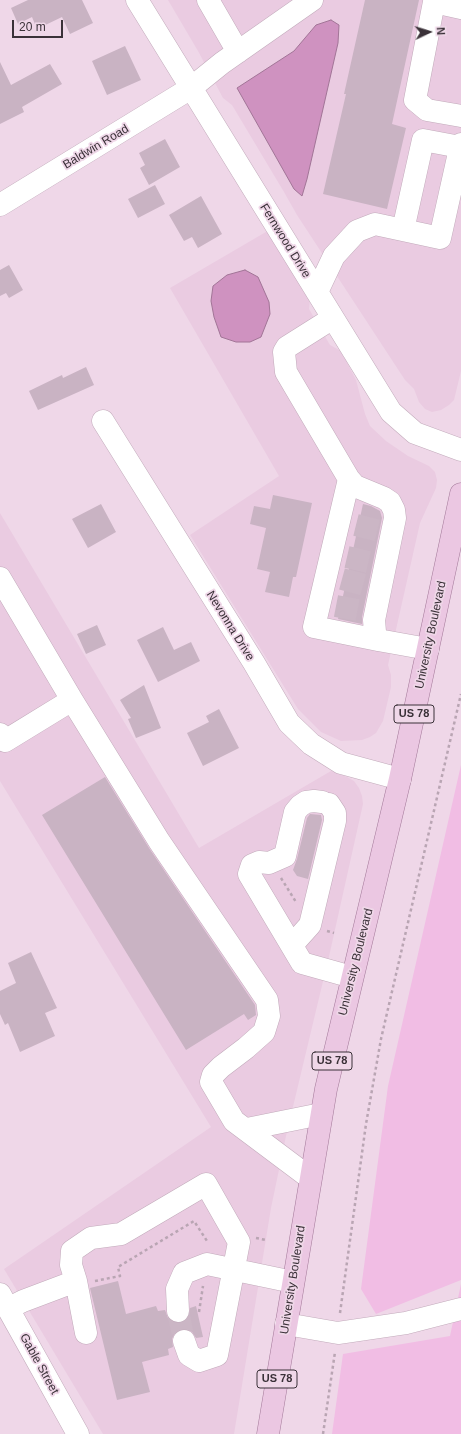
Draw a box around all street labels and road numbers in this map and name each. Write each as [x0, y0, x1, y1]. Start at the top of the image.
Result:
street label: Baldwin Road [61, 122, 131, 172]
street label: Fernwood Drive [256, 201, 314, 281]
street label: University Boulevard [413, 580, 449, 690]
street label: Nevonna Drive [203, 589, 257, 663]
road number: US 78 [394, 705, 434, 723]
street label: University Boulevard [336, 907, 376, 1017]
road number: US 78 [312, 1052, 352, 1070]
street label: University Boulevard [277, 1225, 309, 1335]
street label: Gable Street [16, 1331, 62, 1397]
road number: US 78 [257, 1370, 297, 1388]

